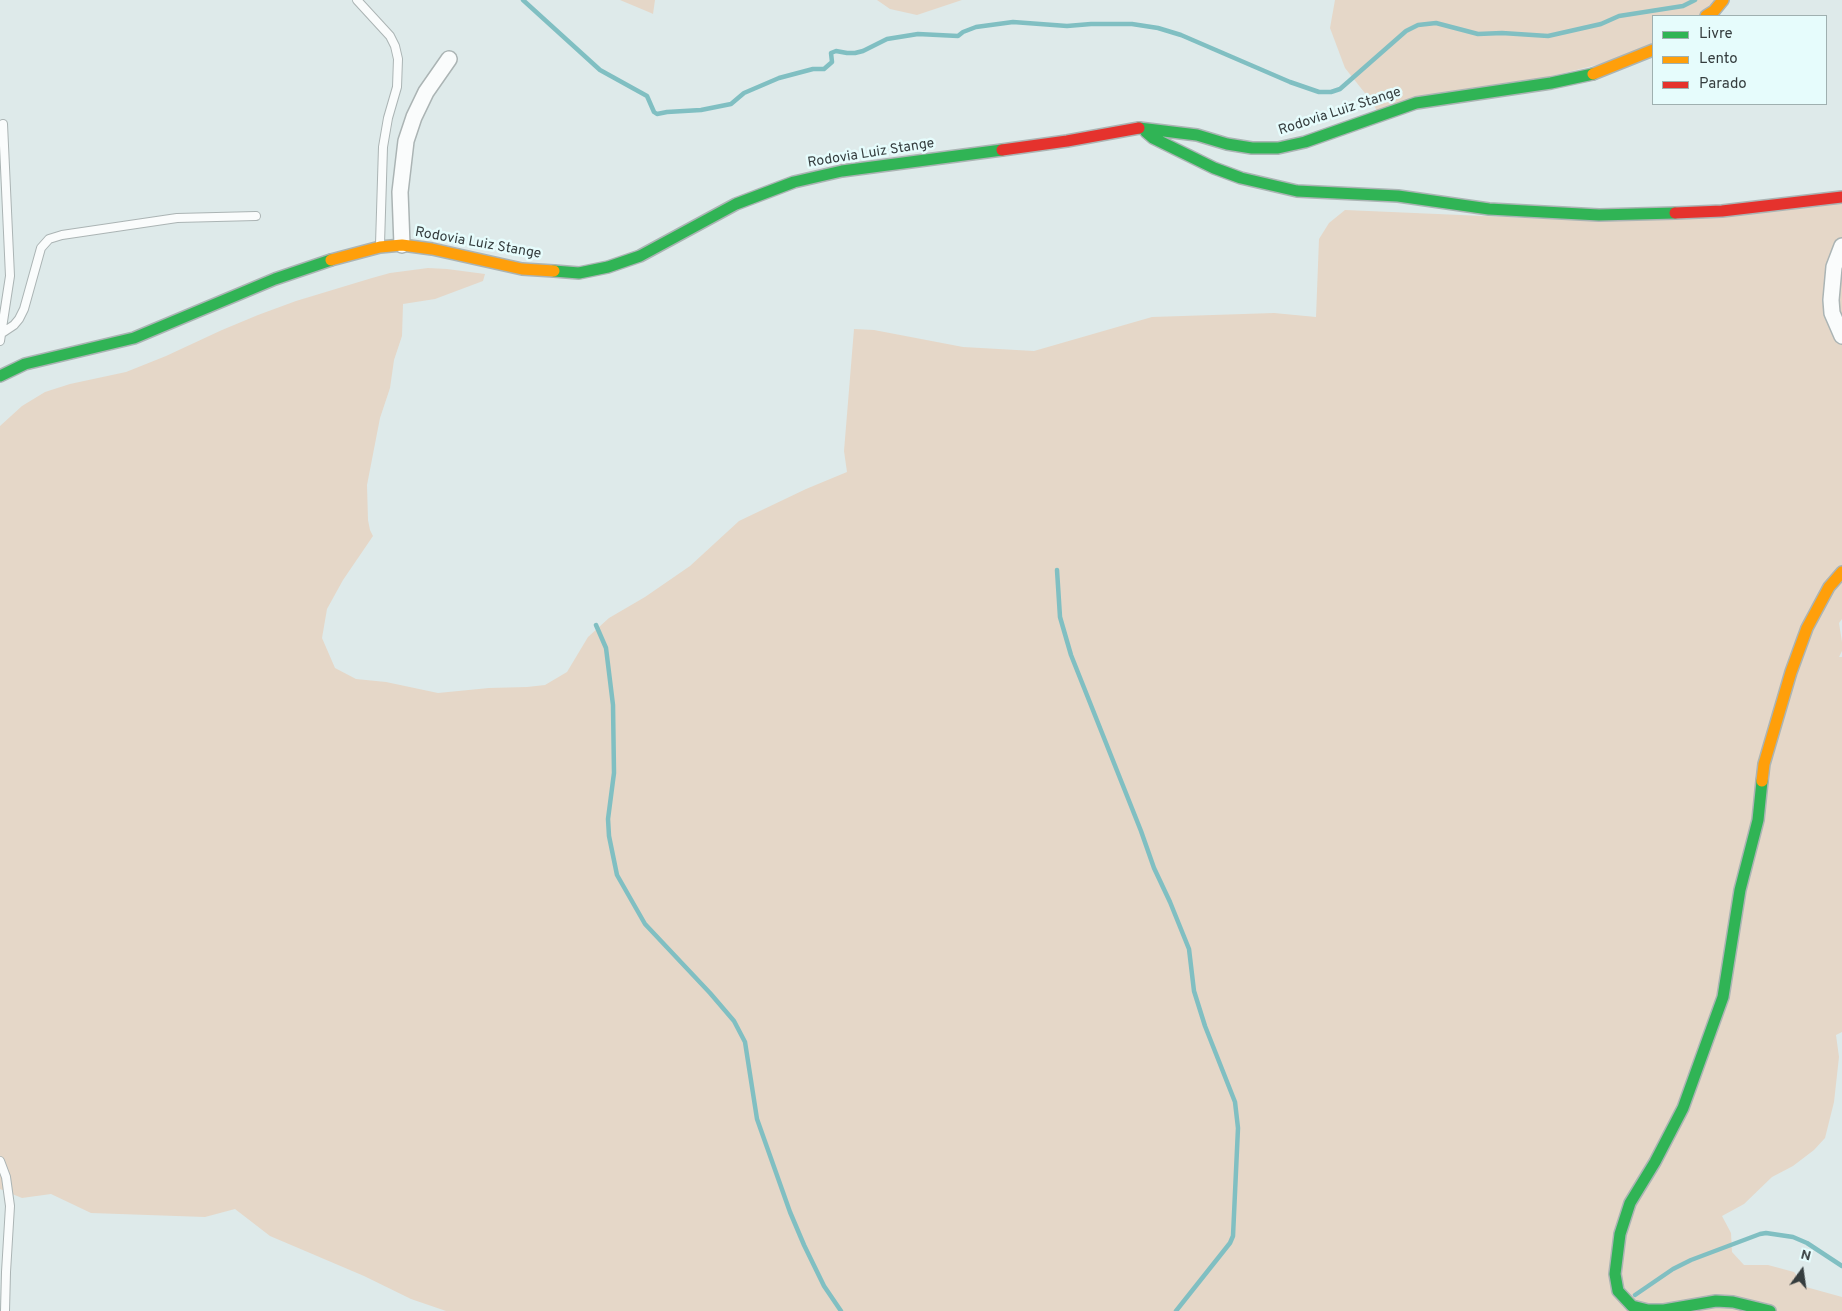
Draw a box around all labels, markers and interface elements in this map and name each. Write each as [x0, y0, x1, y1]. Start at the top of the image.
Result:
legend [1652, 15, 1827, 105]
text: Livre [1699, 25, 1733, 44]
text: Lento [1699, 50, 1738, 69]
text: Parado [1699, 75, 1747, 94]
street label: Rodovia Luiz Stange [1277, 84, 1403, 140]
street label: Rodovia Luiz Stange [806, 136, 936, 172]
street label: Rodovia Luiz Stange [414, 225, 542, 263]
north arrow [1777, 1246, 1827, 1296]
text: N [1799, 1246, 1813, 1265]

